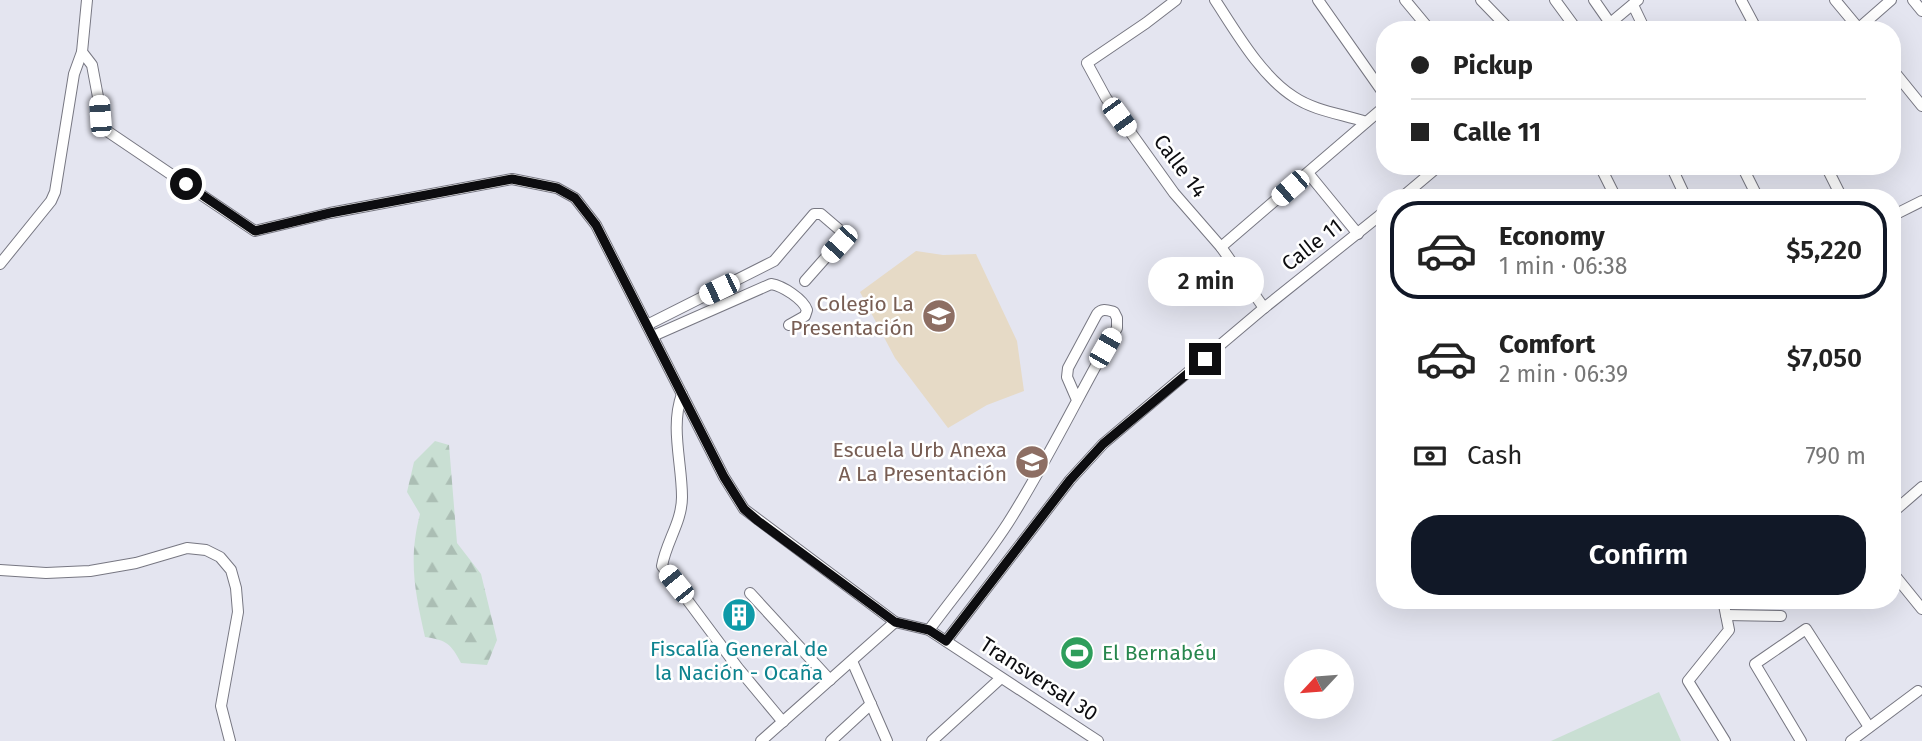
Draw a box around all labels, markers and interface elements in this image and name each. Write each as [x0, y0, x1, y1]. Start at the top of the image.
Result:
text: Pickup [1453, 50, 1533, 81]
car [89, 94, 112, 138]
car [1099, 94, 1140, 140]
text: Calle 11 [1453, 117, 1541, 148]
street label: Calle 14 [1148, 129, 1212, 203]
car [1268, 166, 1313, 210]
route start [170, 168, 202, 200]
street label: Calle 11 [1276, 213, 1348, 277]
icon: car [1415, 219, 1478, 282]
car [818, 221, 861, 267]
text: Economy [1499, 221, 1605, 252]
text: $5,220 [1786, 235, 1862, 266]
text: 1 min · 06:38 [1499, 252, 1627, 280]
callout: 2 min [1147, 258, 1263, 306]
text: 2 min [1178, 267, 1234, 295]
car [696, 270, 743, 308]
place label: Colegio La Presentación [790, 291, 914, 341]
school or university icon: Colegio La Presentación [920, 297, 958, 335]
car [1086, 325, 1125, 371]
icon: car [1415, 327, 1478, 390]
text: Comfort [1499, 329, 1595, 360]
route end [1189, 343, 1221, 375]
text: $7,050 [1787, 343, 1862, 374]
text: 2 min · 06:39 [1499, 360, 1628, 388]
place label: Escuela Urb Anexa A La Presentación [833, 437, 1007, 487]
icon: cash [1411, 437, 1449, 475]
text: Cash [1467, 440, 1523, 471]
text: 790 m [1805, 442, 1866, 470]
school or university icon: Escuela Urb Anexa A La Presentación [1013, 443, 1051, 481]
button: Confirm [1411, 515, 1866, 595]
car [655, 561, 698, 607]
building icon: Fiscalía General de la Nación - Ocaña [720, 596, 758, 634]
street label: Transversal 30 [975, 631, 1103, 727]
sports icon: El Bernabéu [1058, 634, 1096, 672]
place label: Fiscalía General de la Nación - Ocaña [650, 636, 828, 686]
place label: El Bernabéu [1102, 640, 1217, 666]
north arrow [1284, 649, 1354, 719]
map controls [1284, 649, 1354, 719]

